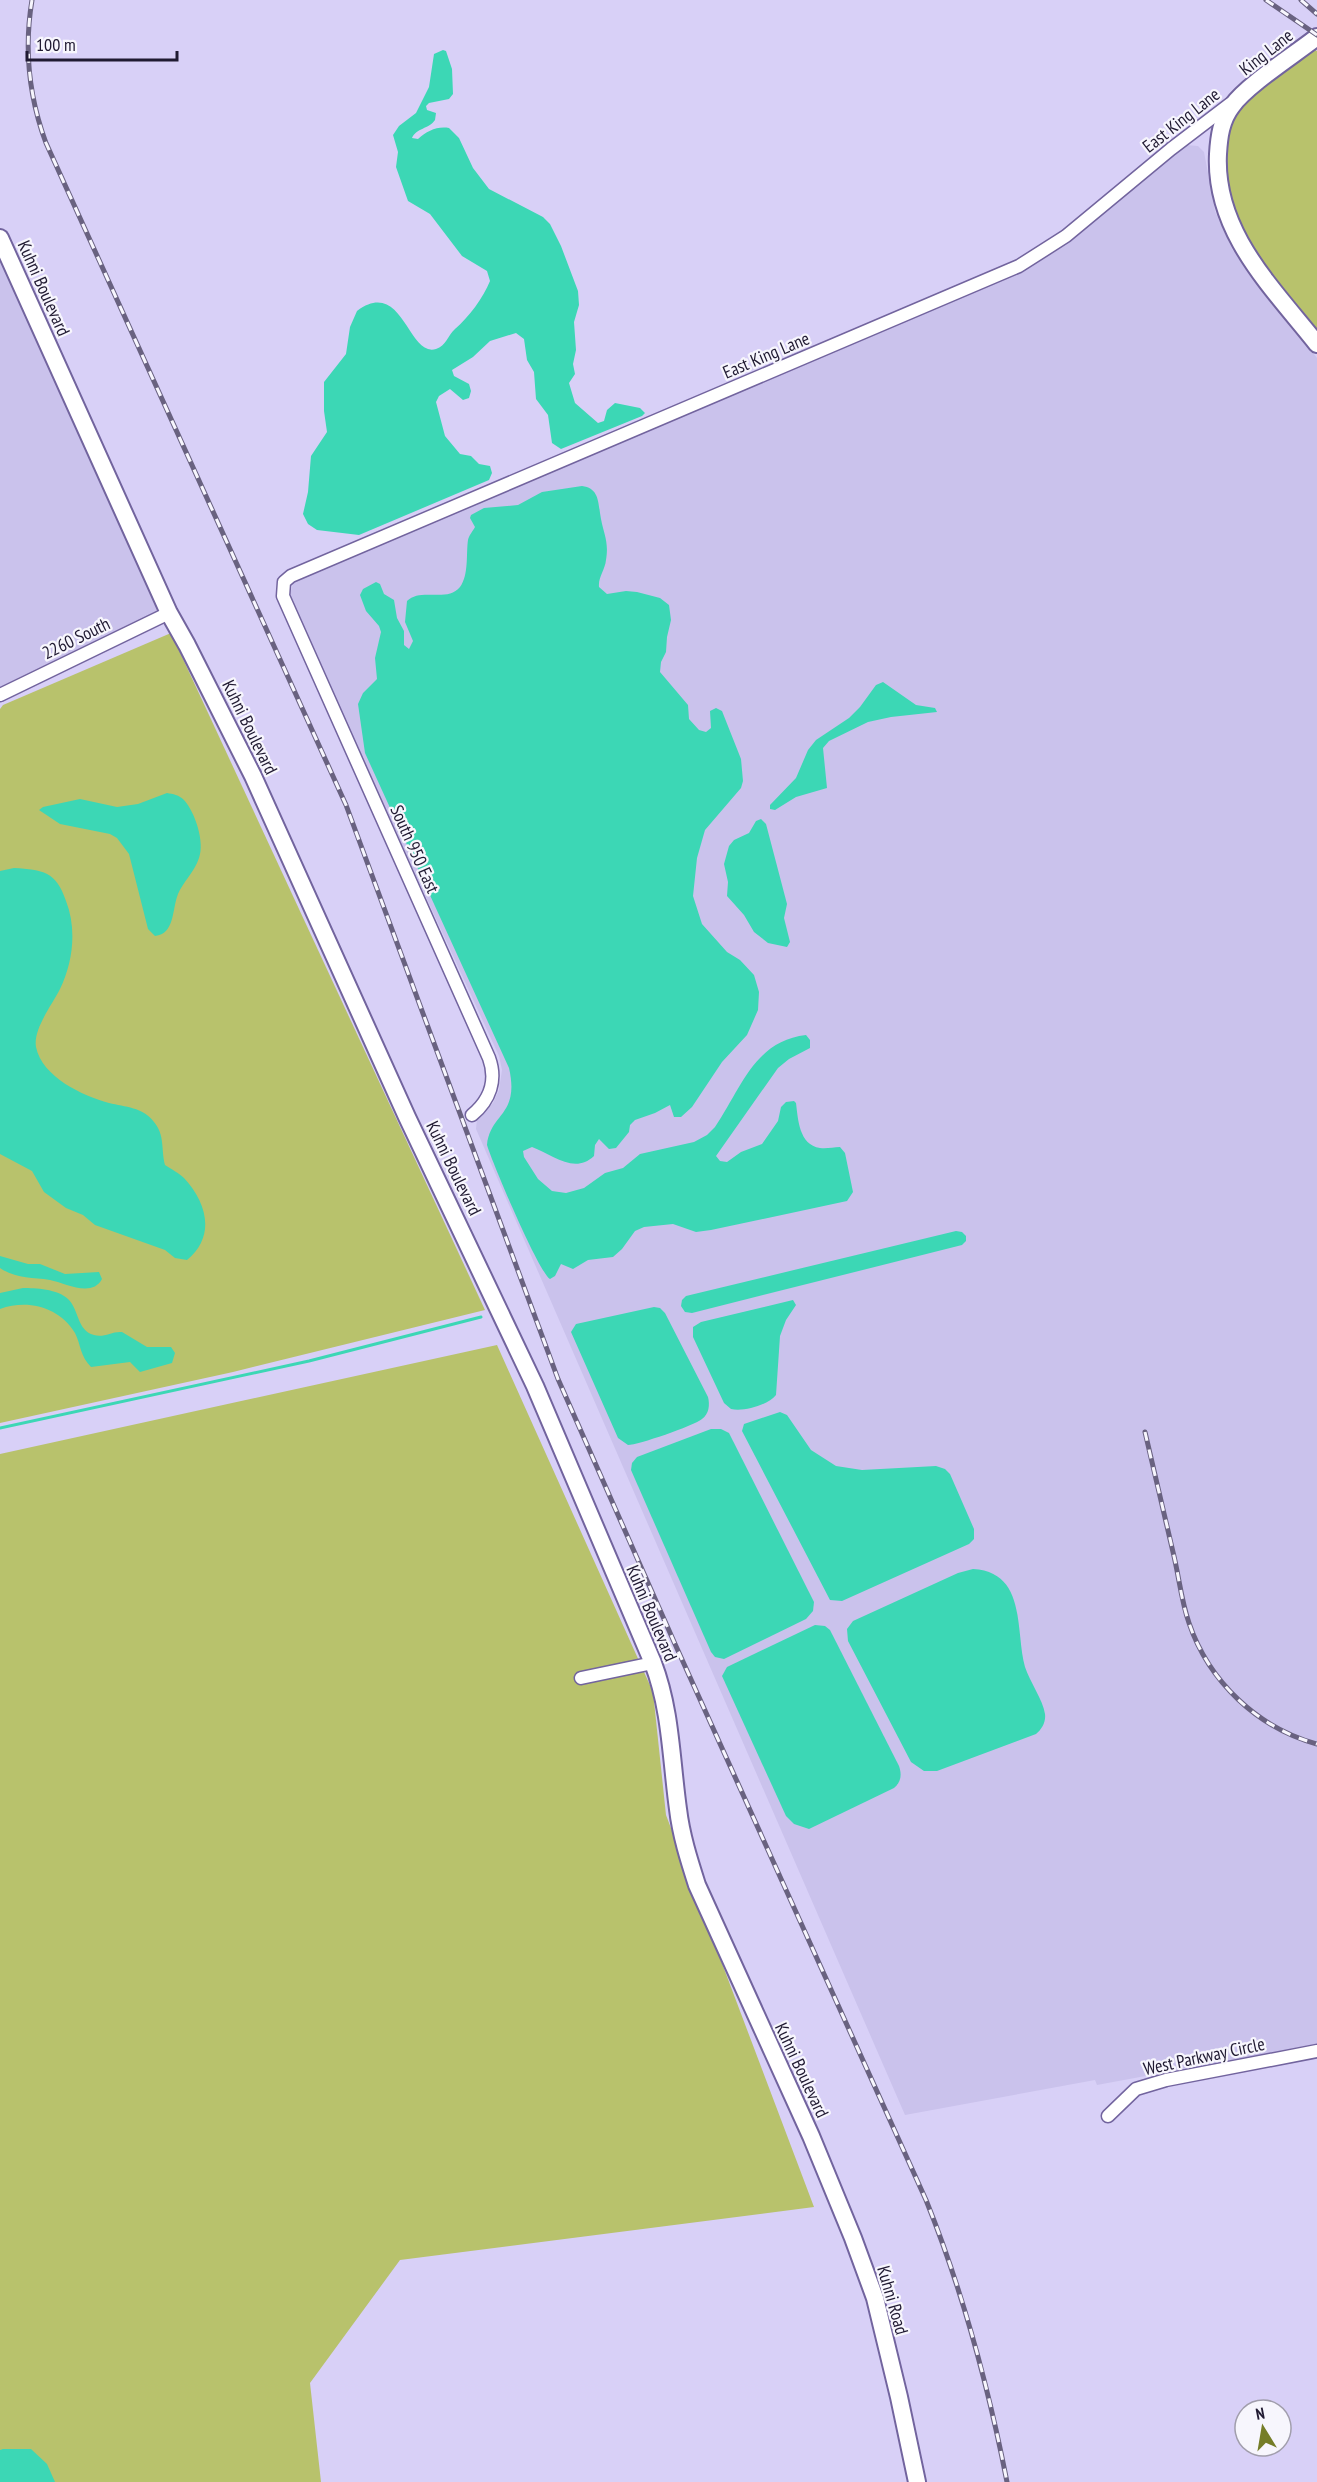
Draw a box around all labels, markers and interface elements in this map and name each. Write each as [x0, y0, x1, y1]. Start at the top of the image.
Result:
scale bar [27, 24, 177, 62]
street label: King Lane [1234, 24, 1298, 80]
text: 100 m [36, 33, 76, 56]
street label: East King Lane [1138, 83, 1224, 157]
street label: Kuhni Boulevard [13, 237, 75, 339]
street label: East King Lane [719, 326, 813, 384]
street label: 2260 South [38, 612, 114, 664]
street label: Kuhni Boulevard [217, 676, 283, 778]
street label: South 950 East [385, 801, 445, 897]
street label: Kuhni Boulevard [421, 1117, 487, 1219]
street label: Kuhni Boulevard [621, 1561, 683, 1665]
street label: Kuhni Boulevard [770, 2019, 834, 2121]
street label: West Parkway Circle [1141, 2032, 1267, 2080]
street label: Kuhni Road [872, 2263, 914, 2337]
north arrow [1233, 2398, 1293, 2458]
text: N [1254, 2403, 1266, 2424]

